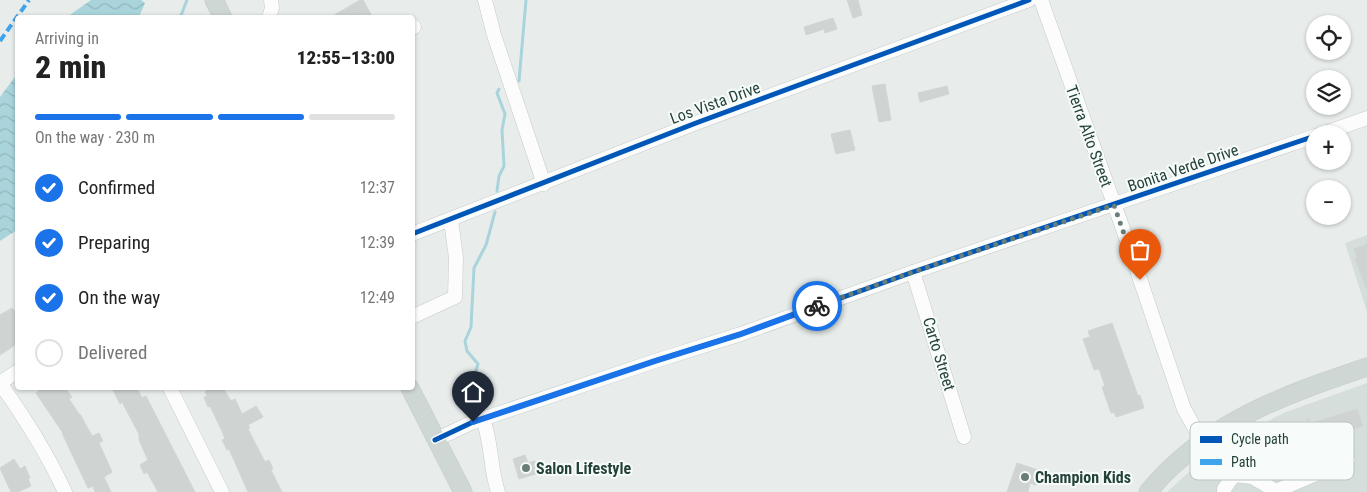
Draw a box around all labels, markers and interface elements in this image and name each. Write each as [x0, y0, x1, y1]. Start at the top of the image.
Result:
map controls [1306, 15, 1351, 225]
button: locate [1306, 15, 1351, 60]
text: Arriving in [35, 29, 99, 48]
text: 12:55–13:00 [297, 46, 395, 69]
text: 2 min [35, 48, 106, 86]
button: layers [1306, 70, 1351, 115]
street label: Los Vista Drive [667, 78, 763, 128]
street label: Tierra Alto Street [1062, 82, 1116, 190]
button: + [1306, 125, 1351, 170]
text: On the way · 230 m [35, 128, 155, 147]
street label: Bonita Verde Drive [1125, 140, 1241, 196]
icon: check [35, 174, 63, 202]
text: Confirmed [78, 176, 155, 199]
text: 12:37 [360, 178, 395, 197]
button: − [1306, 180, 1351, 225]
icon: check [35, 229, 63, 257]
pin [1119, 229, 1161, 280]
text: Preparing [78, 231, 150, 254]
text: 12:39 [360, 233, 395, 252]
icon: bag [1126, 236, 1154, 264]
courier [792, 281, 842, 331]
icon: check [35, 284, 63, 312]
text: On the way [78, 286, 160, 309]
text: 12:49 [360, 288, 395, 307]
icon: bike [803, 292, 831, 320]
street label: Carto Street [919, 315, 959, 393]
text: Delivered [78, 341, 147, 364]
pin [452, 371, 494, 422]
icon: home [459, 378, 487, 406]
legend [1190, 422, 1354, 480]
text: Cycle path [1231, 431, 1289, 447]
text: Path [1231, 454, 1256, 470]
place label: Salon Lifestyle [536, 459, 631, 478]
marker: Salon Lifestyle [520, 462, 532, 474]
place label: Champion Kids [1035, 468, 1131, 487]
marker: Champion Kids [1019, 471, 1031, 483]

